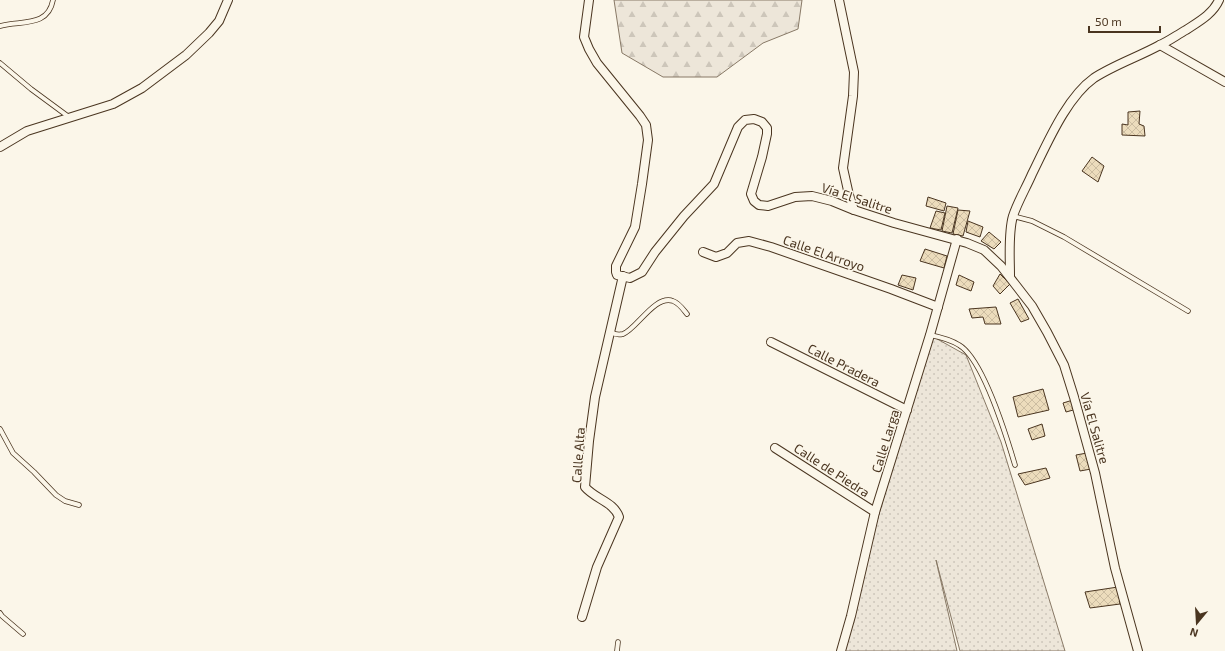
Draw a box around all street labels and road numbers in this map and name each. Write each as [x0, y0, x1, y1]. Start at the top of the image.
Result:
street label: Vía El Salitre [820, 179, 894, 217]
street label: Calle El Arroyo [781, 232, 867, 274]
street label: Calle Pradera [805, 340, 883, 390]
street label: Vía El Salitre [1077, 391, 1113, 465]
street label: Calle Larga [868, 407, 902, 475]
street label: Calle Alta [568, 427, 588, 483]
street label: Calle de Piedra [791, 440, 873, 500]

